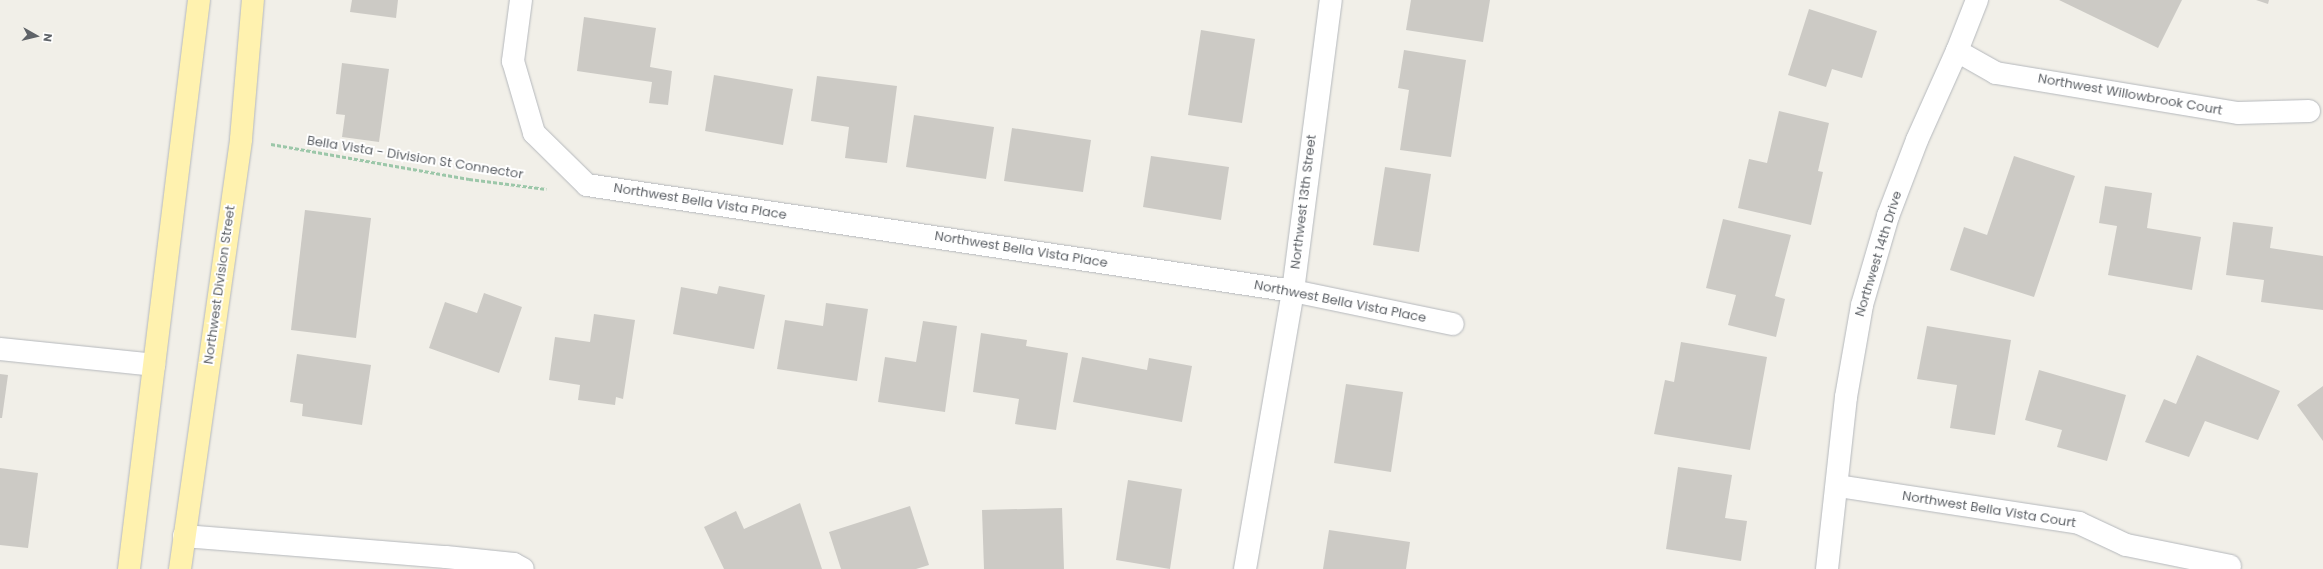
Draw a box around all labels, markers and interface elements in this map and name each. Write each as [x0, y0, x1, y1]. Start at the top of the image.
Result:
north arrow [16, 16, 56, 56]
text: N [39, 32, 56, 43]
street label: Northwest Willowbrook Court [2037, 71, 2223, 119]
street label: Bella Vista - Division St Connector [306, 133, 524, 183]
street label: Northwest 13th Street [1288, 134, 1320, 270]
street label: Northwest Bella Vista Place [612, 181, 788, 223]
street label: Northwest 14th Drive [1852, 189, 1906, 319]
street label: Northwest Division Street [201, 205, 239, 365]
street label: Northwest Bella Vista Place [933, 229, 1109, 271]
street label: Northwest Bella Vista Place [1253, 278, 1427, 326]
street label: Northwest Bella Vista Court [1901, 489, 2077, 531]

